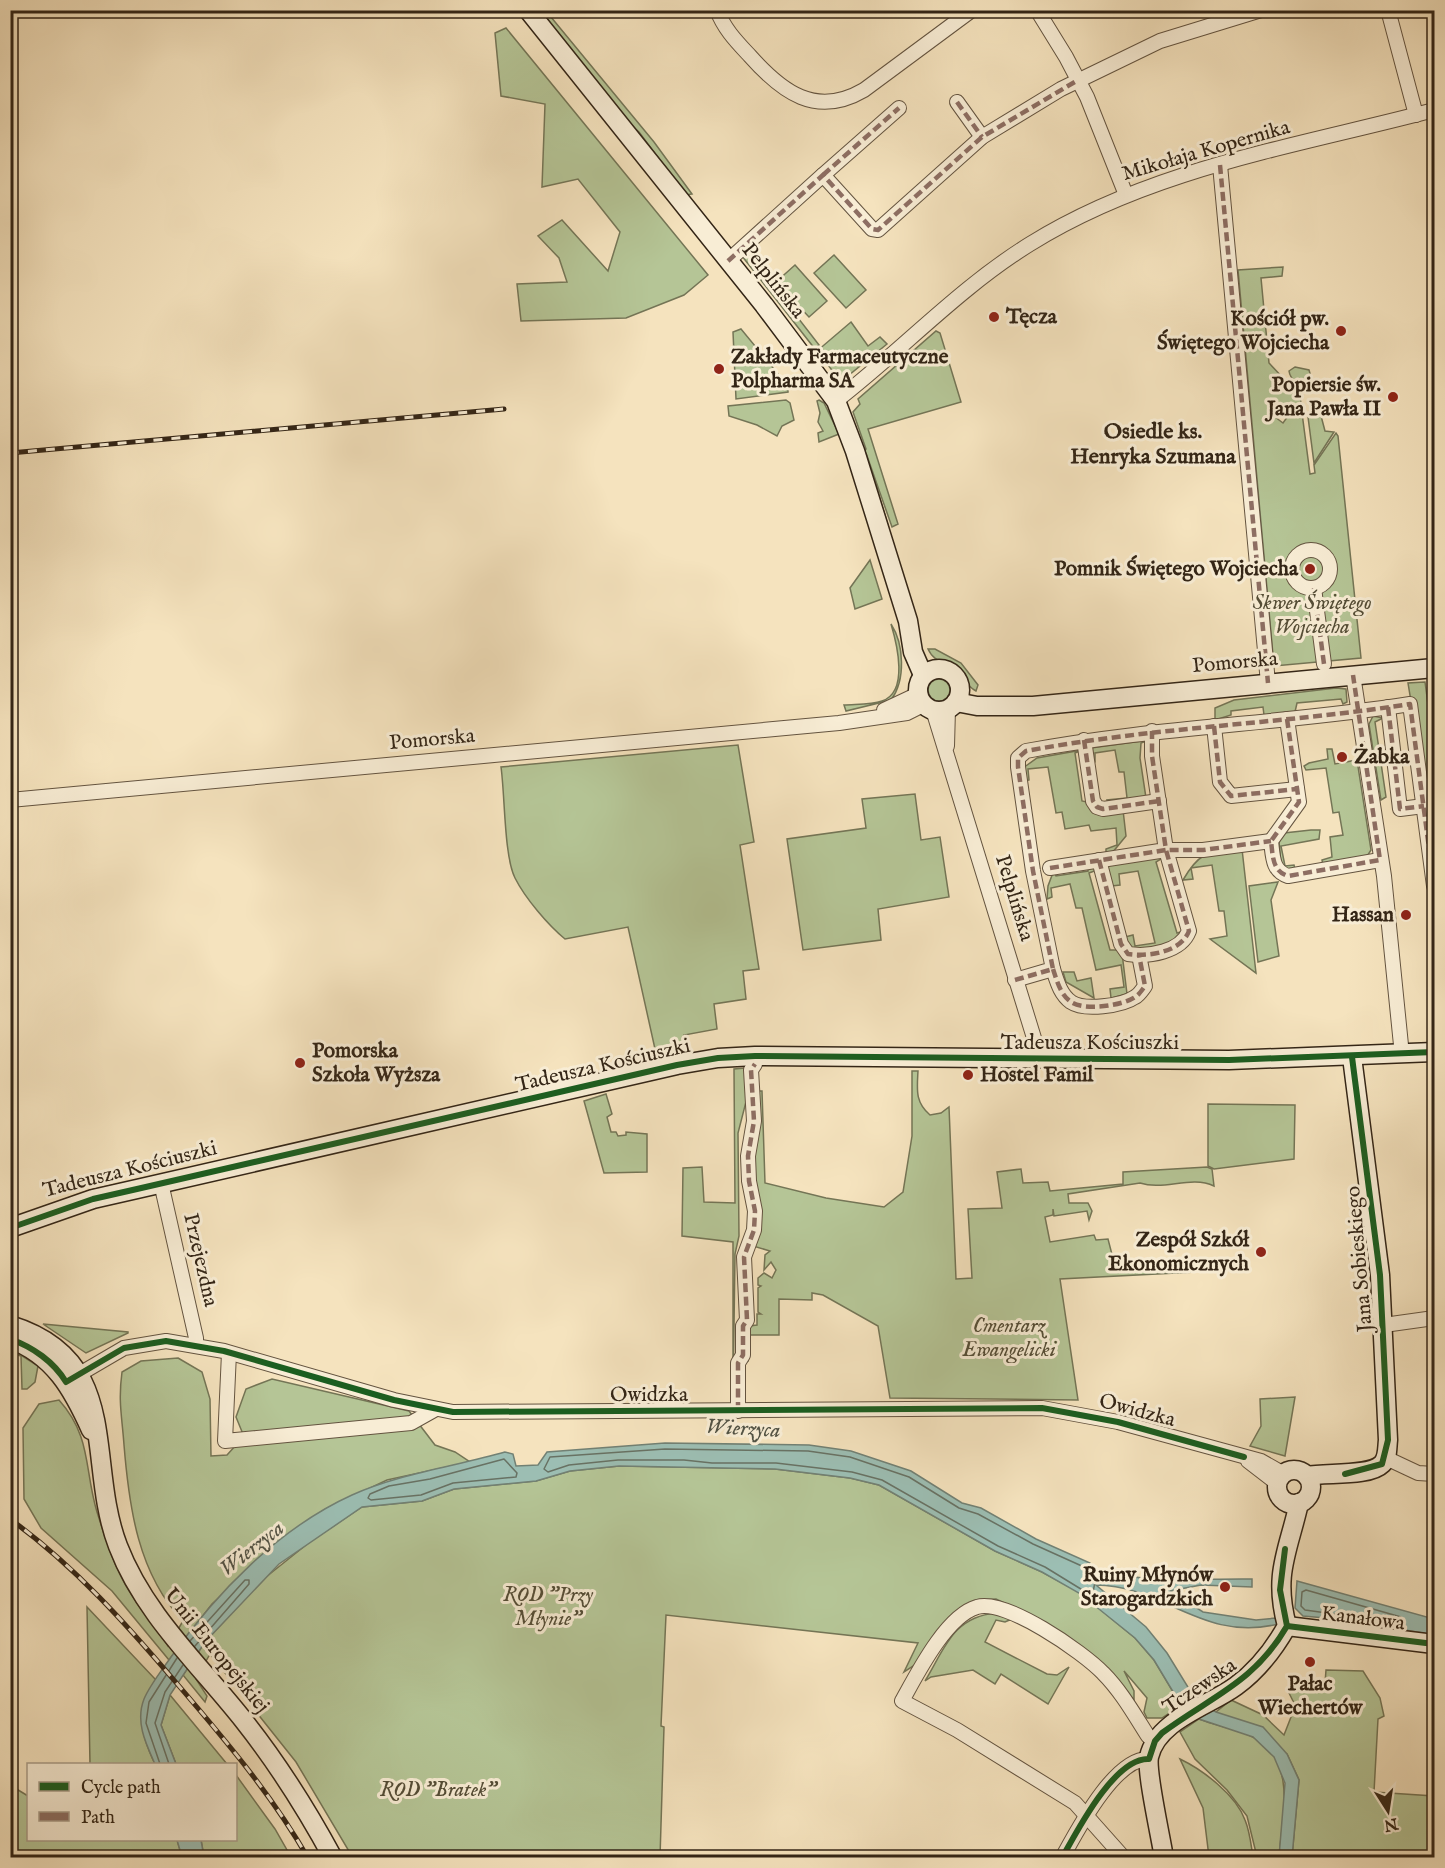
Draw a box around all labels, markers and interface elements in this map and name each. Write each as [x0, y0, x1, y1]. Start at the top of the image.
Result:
street label: Mikołaja Kopernika [1119, 114, 1294, 188]
street label: Pelplińska [735, 238, 812, 325]
place label: Tęcza [1005, 304, 1058, 331]
place label: Kościół pw. Świętego Wojciecha [1157, 306, 1330, 357]
marker: Tęcza [987, 310, 1001, 324]
marker: Kościół pw. Świętego Wojciecha [1334, 324, 1348, 338]
place label: Zakłady Farmaceutyczne Polpharma SA [731, 344, 949, 395]
marker: Zakłady Farmaceutyczne Polpharma SA [712, 362, 726, 376]
place label: Popiersie św. Jana Pawła II [1264, 372, 1381, 423]
marker: Popiersie św. Jana Pawła II [1386, 390, 1400, 404]
district label: Osiedle ks. Henryka Szumana [1070, 418, 1236, 471]
place label: Pomnik Świętego Wojciecha [1054, 555, 1299, 583]
marker: Pomnik Świętego Wojciecha [1303, 562, 1317, 576]
park label: Skwer Świętego Wojciecha [1252, 589, 1372, 641]
street label: Pomorska [1191, 646, 1280, 680]
street label: Pomorska [388, 723, 477, 757]
place label: Żabka [1354, 743, 1410, 771]
marker: Żabka [1335, 750, 1349, 764]
street label: Pelplińska [988, 852, 1040, 945]
place label: Hassan [1332, 902, 1394, 929]
marker: Hassan [1399, 908, 1413, 922]
street label: Tadeusza Kościuszki [1001, 1030, 1179, 1057]
street label: Tadeusza Kościuszki [513, 1033, 693, 1099]
place label: Pomorska Szkoła Wyższa [312, 1038, 441, 1089]
marker: Pomorska Szkoła Wyższa [293, 1056, 307, 1070]
place label: Hostel Famil [980, 1062, 1095, 1089]
marker: Hostel Famil [961, 1068, 975, 1082]
street label: Tadeusza Kościuszki [40, 1135, 220, 1205]
street label: Jana Sobieskiego [1340, 1185, 1380, 1335]
street label: Przejezdna [176, 1211, 224, 1310]
place label: Zespół Szkół Ekonomicznych [1108, 1227, 1250, 1278]
marker: Zespół Szkół Ekonomicznych [1254, 1245, 1268, 1259]
park label: Cmentarz Ewangelicki [961, 1313, 1058, 1364]
street label: Owidzka [610, 1382, 689, 1409]
street label: Owidzka [1096, 1388, 1179, 1434]
water label: Wierzyca [705, 1413, 781, 1445]
water label: Wierzyca [214, 1515, 290, 1583]
place label: Ruiny Młynów Starogardzkich [1081, 1562, 1214, 1613]
marker: Ruiny Młynów Starogardzkich [1218, 1580, 1232, 1594]
park label: ROD "Przy Młynie" [503, 1582, 593, 1633]
street label: Unii Europejskiej [157, 1583, 275, 1719]
street label: Kanałowa [1320, 1600, 1407, 1638]
street label: Tczewska [1158, 1652, 1243, 1721]
marker: Pałac Wiechertów [1303, 1655, 1317, 1669]
place label: Pałac Wiechertów [1257, 1671, 1364, 1722]
legend [27, 1763, 237, 1841]
text: Cycle path [81, 1777, 161, 1800]
park label: ROD "Bratek" [380, 1777, 499, 1804]
north arrow [1358, 1781, 1418, 1841]
text: Path [81, 1807, 115, 1830]
text: N [1382, 1812, 1401, 1835]

